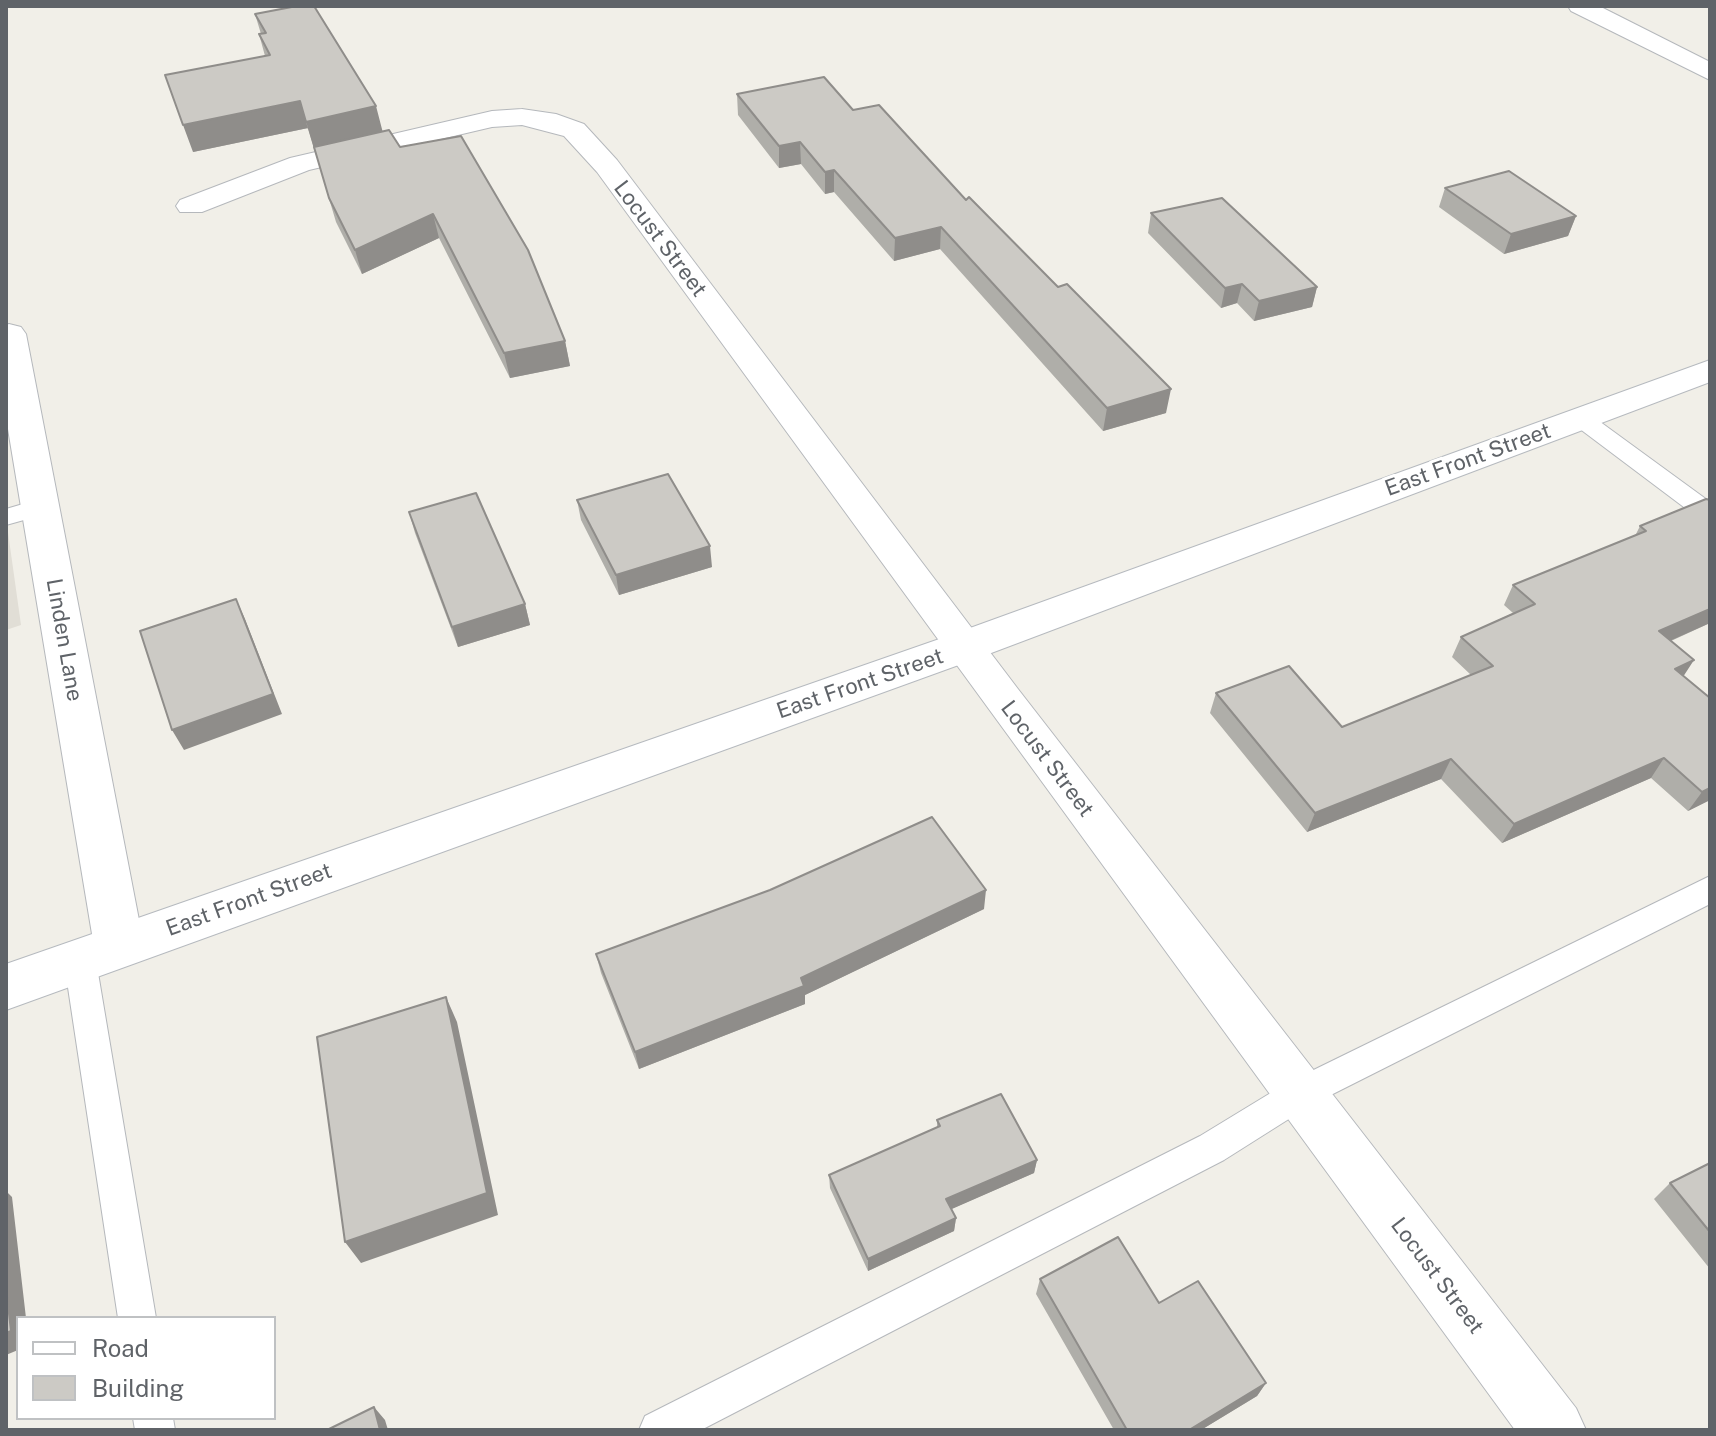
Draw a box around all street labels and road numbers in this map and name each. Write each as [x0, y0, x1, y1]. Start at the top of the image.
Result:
street label: Locust Street [608, 176, 712, 302]
street label: East Front Street [1381, 418, 1555, 502]
street label: Linden Lane [40, 577, 88, 703]
street label: East Front Street [773, 643, 947, 725]
street label: Locust Street [995, 696, 1099, 822]
street label: East Front Street [162, 858, 336, 942]
street label: Locust Street [1385, 1213, 1489, 1339]

